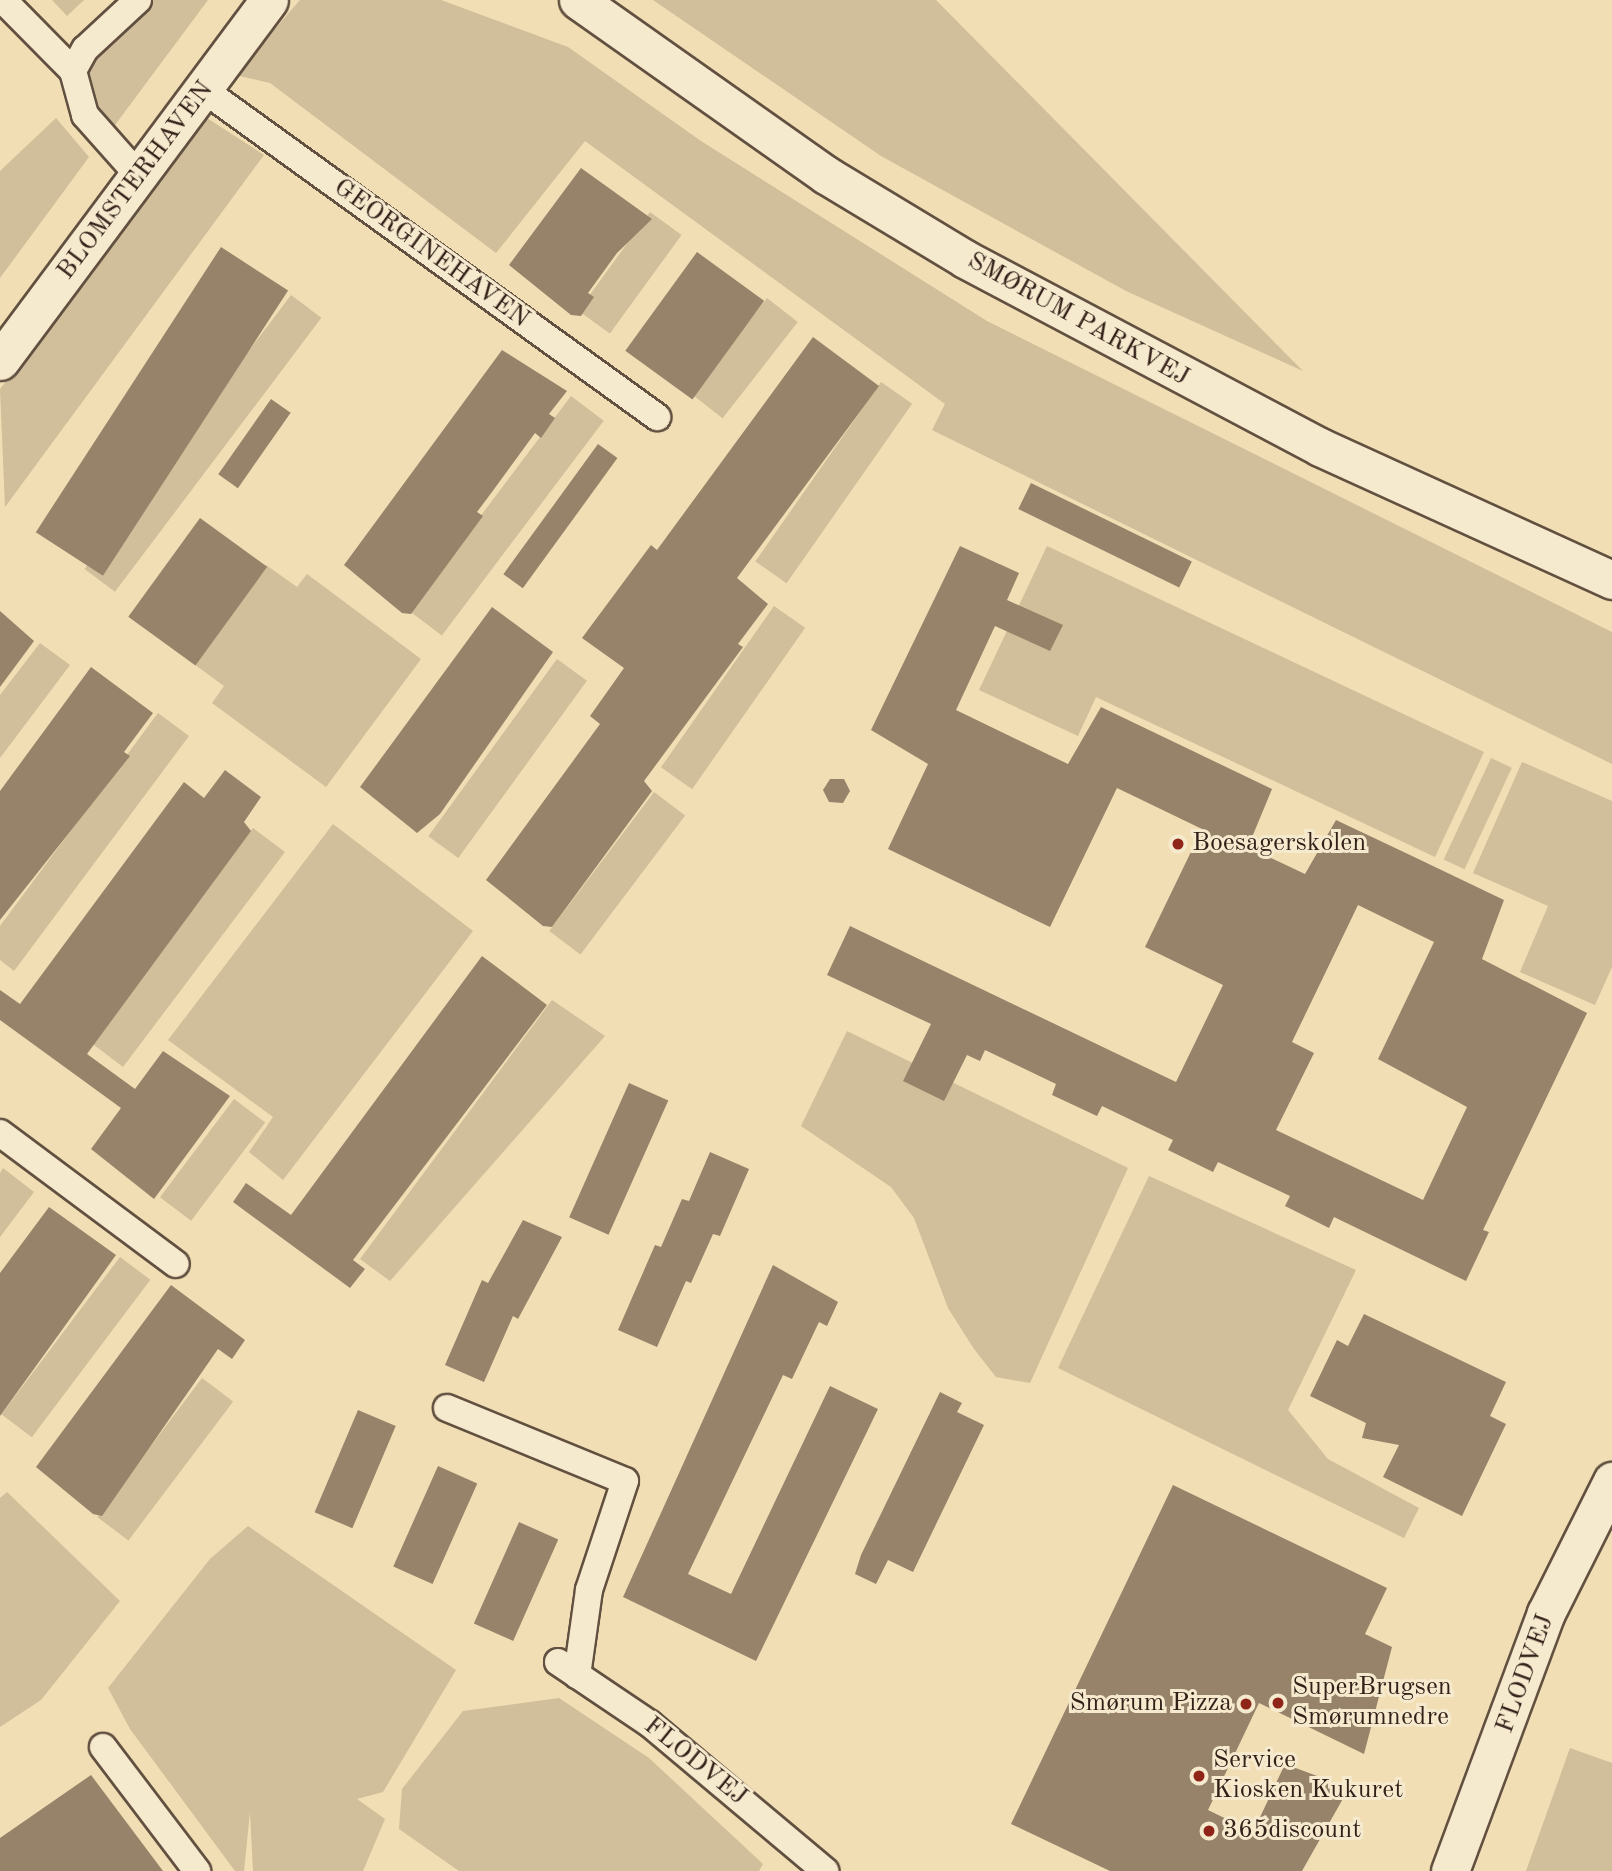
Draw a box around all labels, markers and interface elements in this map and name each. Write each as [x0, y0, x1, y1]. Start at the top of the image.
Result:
street label: BLOMSTERHAVEN [51, 75, 221, 287]
street label: GEORGINEHAVEN [327, 172, 535, 336]
street label: SMØRUM PARKVEJ [961, 246, 1195, 394]
place label: Boesagerskolen [1192, 828, 1366, 860]
marker: Boesagerskolen [1170, 836, 1186, 852]
street label: FLODVEJ [1490, 1610, 1562, 1738]
place label: SuperBrugsen Smørumnedre [1292, 1672, 1452, 1734]
place label: Smørum Pizza [1069, 1688, 1232, 1720]
marker: SuperBrugsen Smørumnedre [1270, 1695, 1286, 1711]
marker: Smørum Pizza [1238, 1696, 1254, 1712]
street label: FLODVEJ [637, 1711, 753, 1813]
place label: Service Kiosken Kukuret [1213, 1745, 1403, 1806]
marker: Service Kiosken Kukuret [1191, 1768, 1207, 1784]
place label: 365discount [1223, 1815, 1361, 1847]
marker: 365discount [1201, 1823, 1217, 1839]

